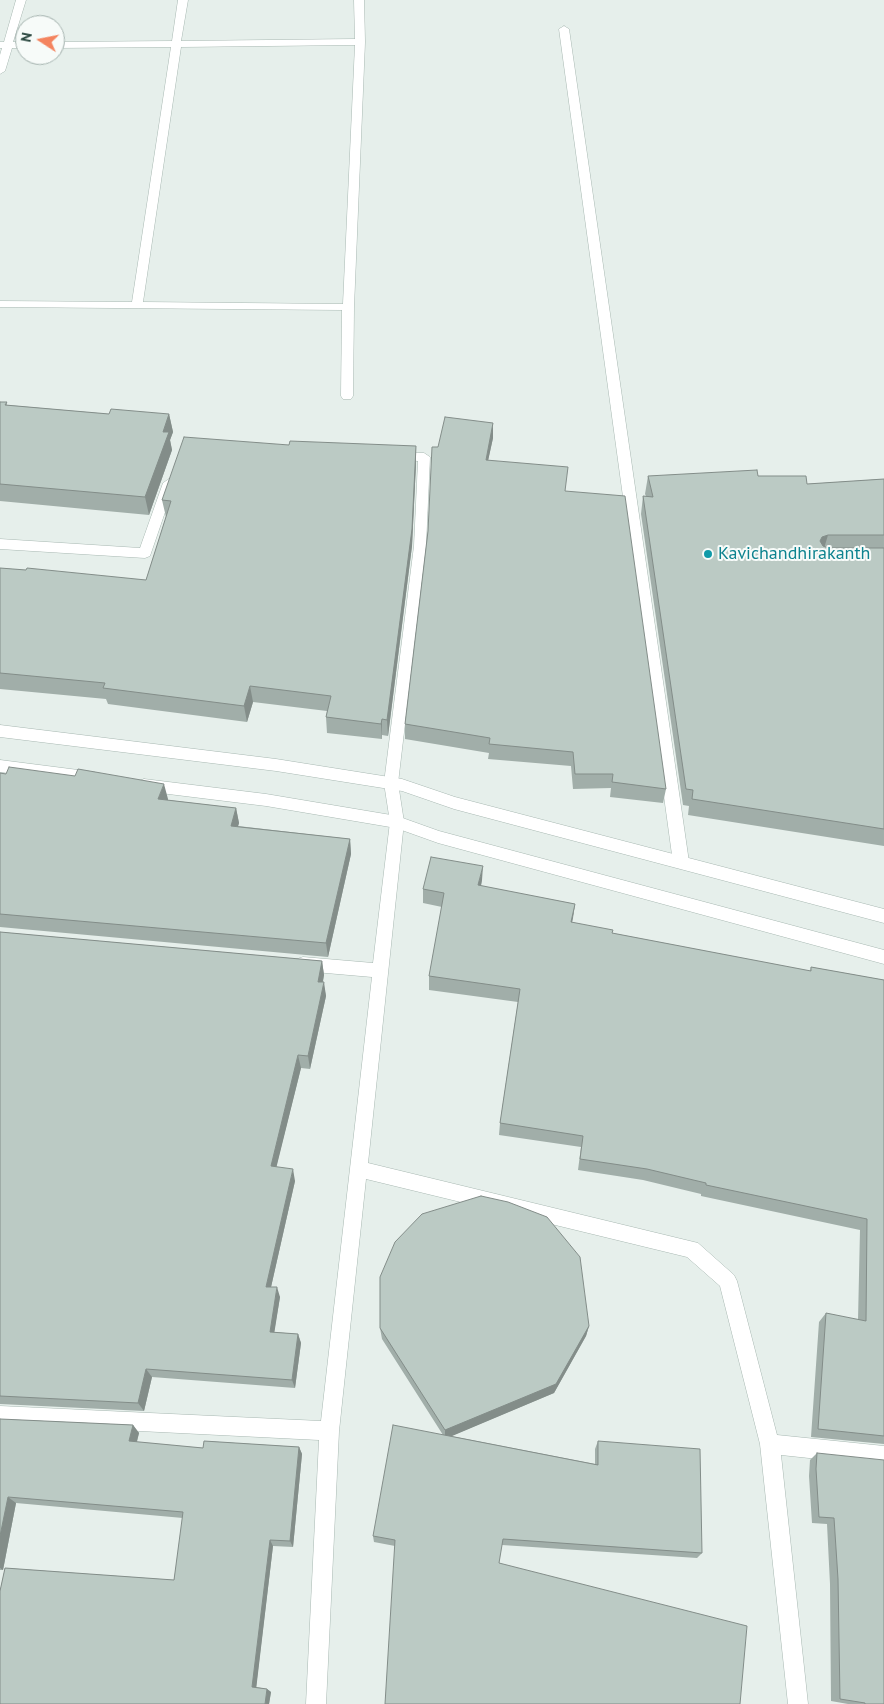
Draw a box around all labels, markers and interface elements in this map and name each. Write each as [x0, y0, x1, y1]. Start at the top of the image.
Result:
north arrow [15, 15, 65, 65]
text: N [17, 31, 36, 44]
place label: Kavichandhirakanth [718, 543, 870, 565]
marker: Kavichandhirakanth [702, 548, 714, 560]

